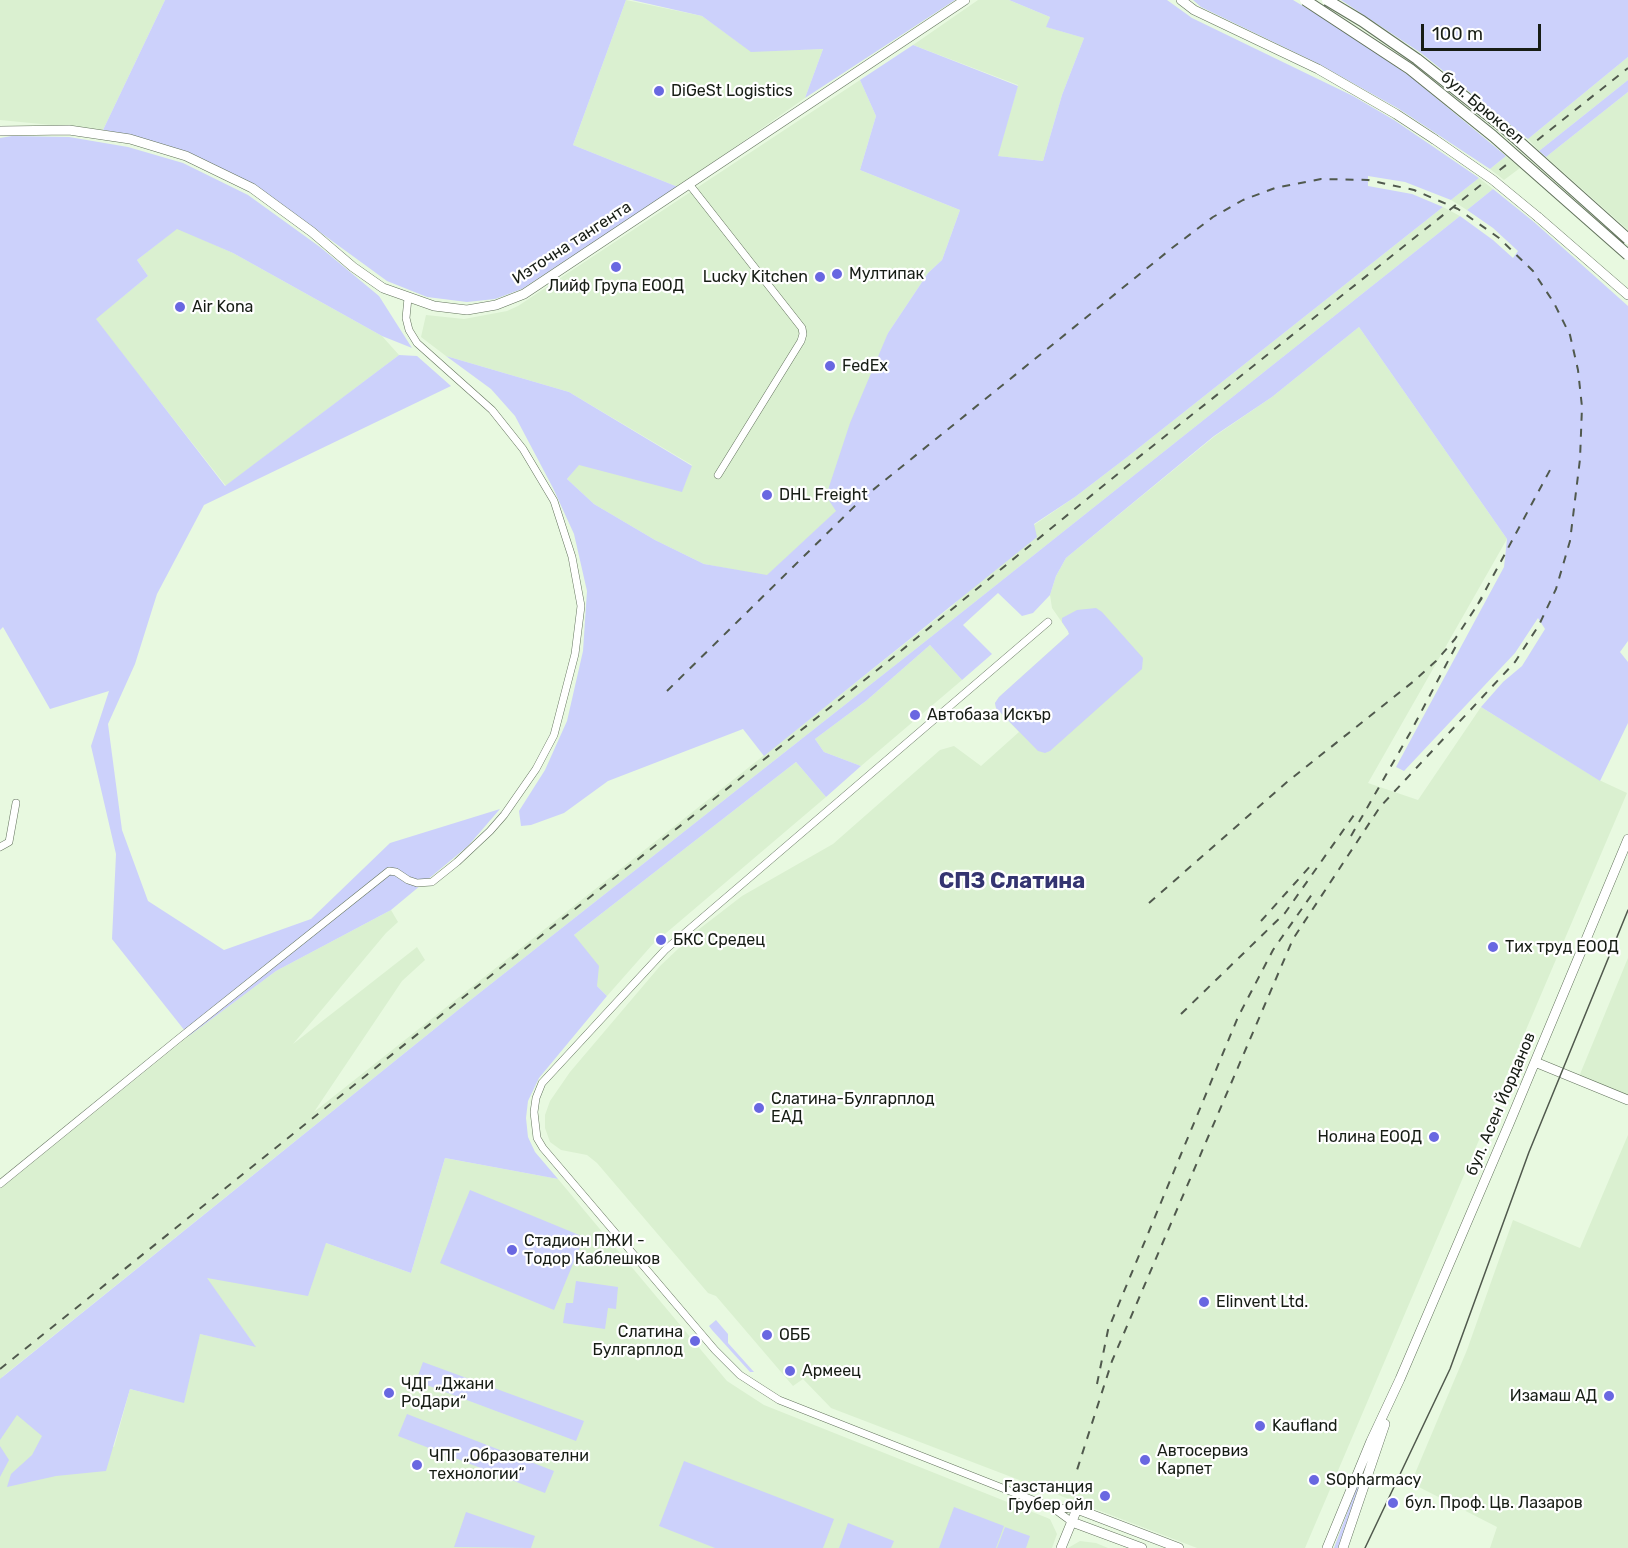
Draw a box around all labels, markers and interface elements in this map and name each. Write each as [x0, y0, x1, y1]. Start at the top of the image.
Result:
scale bar [1424, 12, 1544, 50]
text: 100 m [1432, 23, 1483, 45]
street label: бул. Брюксел [1437, 68, 1527, 148]
place label: DiGeSt Logistics [671, 81, 793, 101]
marker: DiGeSt Logistics [652, 84, 666, 98]
street label: Източна тангента [509, 197, 635, 289]
marker: Лийф Група ЕООД [609, 260, 623, 274]
place label: Мултипак [849, 264, 924, 284]
place label: Lucky Kitchen [703, 267, 808, 287]
marker: Мултипак [830, 267, 844, 281]
marker: Lucky Kitchen [813, 270, 827, 284]
place label: Лийф Група ЕООД [548, 276, 684, 296]
place label: Air Kona [192, 297, 253, 317]
marker: Air Kona [173, 300, 187, 314]
place label: FedEx [842, 356, 888, 376]
marker: FedEx [823, 359, 837, 373]
place label: DHL Freight [779, 485, 868, 505]
marker: DHL Freight [760, 488, 774, 502]
place label: Автобаза Искър [927, 705, 1051, 725]
marker: Автобаза Искър [908, 708, 922, 722]
district label: СПЗ Слатина [939, 869, 1085, 895]
place label: БКС Средец [673, 930, 765, 950]
marker: БКС Средец [654, 933, 668, 947]
place label: Тих труд ЕООД [1505, 937, 1619, 957]
marker: Тих труд ЕООД [1486, 940, 1500, 954]
street label: бул. Асен Йорданов [1462, 1029, 1540, 1179]
place label: Слатина-Булгарплод ЕАД [771, 1089, 934, 1127]
marker: Слатина-Булгарплод ЕАД [752, 1101, 766, 1115]
place label: Нолина ЕООД [1317, 1127, 1422, 1147]
marker: Нолина ЕООД [1427, 1130, 1441, 1144]
place label: Стадион ПЖИ - Тодор Каблешков [524, 1231, 660, 1269]
marker: Стадион ПЖИ - Тодор Каблешков [505, 1243, 519, 1257]
place label: Elinvent Ltd. [1216, 1292, 1308, 1312]
marker: Elinvent Ltd. [1197, 1295, 1211, 1309]
place label: Слатина Булгарплод [592, 1322, 683, 1360]
place label: ОББ [779, 1325, 810, 1345]
marker: ОББ [760, 1328, 774, 1342]
marker: Слатина Булгарплод [688, 1334, 702, 1348]
place label: Армеец [802, 1361, 861, 1381]
marker: Армеец [783, 1364, 797, 1378]
place label: ЧДГ „Джани РоДари“ [401, 1374, 494, 1412]
marker: ЧДГ „Джани РоДари“ [382, 1386, 396, 1400]
place label: Изамаш АД [1510, 1386, 1597, 1406]
marker: Изамаш АД [1602, 1389, 1616, 1403]
place label: Kaufland [1272, 1416, 1338, 1436]
marker: Kaufland [1253, 1419, 1267, 1433]
place label: Автосервиз Карпет [1157, 1441, 1248, 1479]
place label: ЧПГ „Образователни технологии“ [429, 1446, 589, 1484]
marker: Автосервиз Карпет [1138, 1453, 1152, 1467]
marker: ЧПГ „Образователни технологии“ [410, 1458, 424, 1472]
place label: SOpharmacy [1326, 1470, 1421, 1490]
marker: SOpharmacy [1307, 1473, 1321, 1487]
place label: Газстанция Грубер ойл [1004, 1477, 1093, 1515]
marker: Газстанция Грубер ойл [1098, 1489, 1112, 1503]
place label: бул. Проф. Цв. Лазаров [1405, 1493, 1583, 1513]
marker: бул. Проф. Цв. Лазаров [1386, 1496, 1400, 1510]

